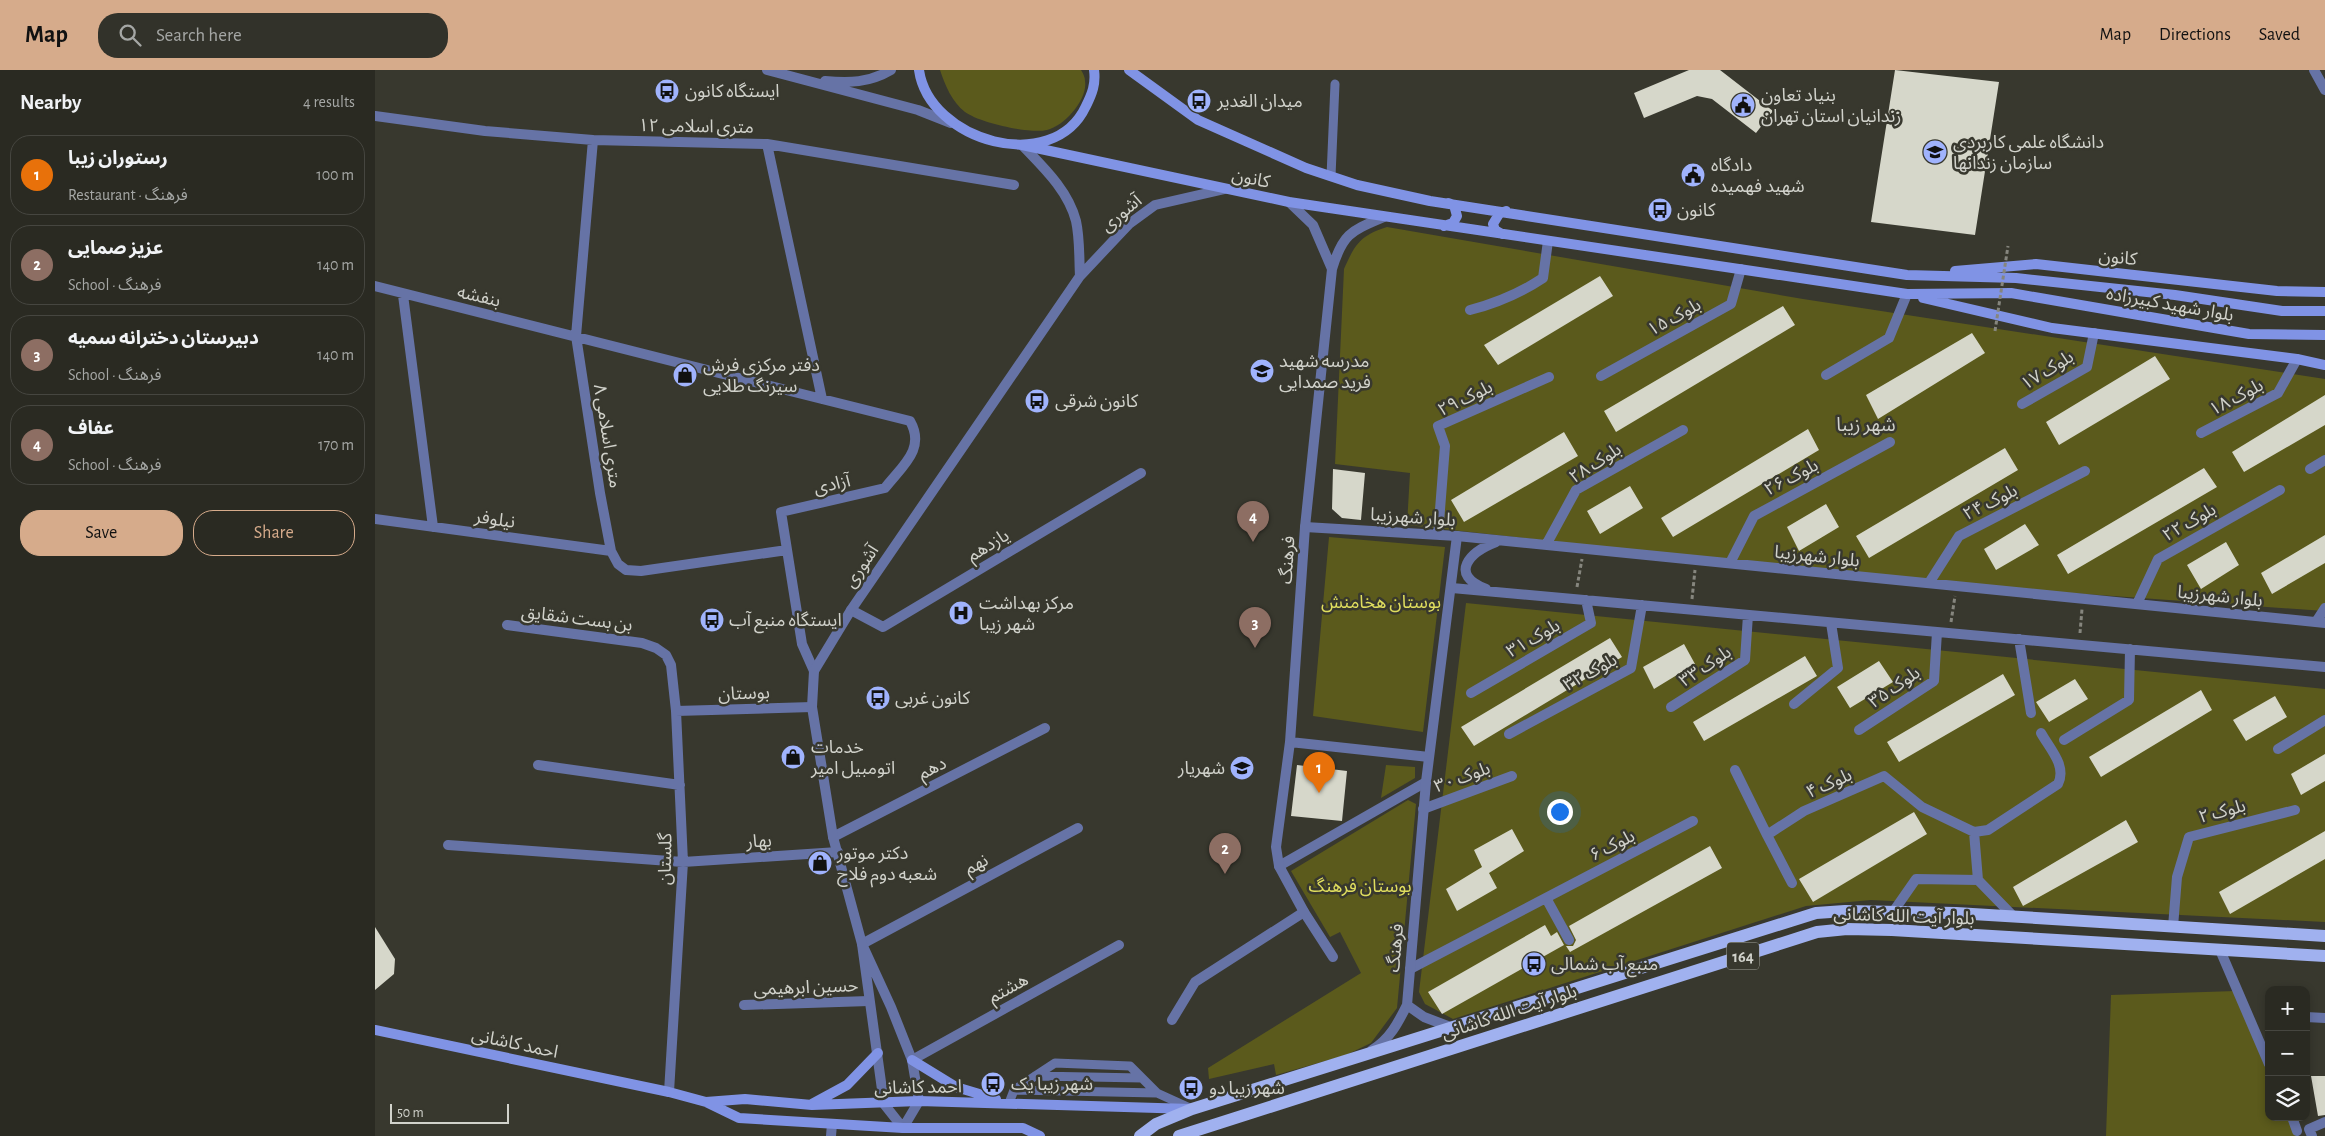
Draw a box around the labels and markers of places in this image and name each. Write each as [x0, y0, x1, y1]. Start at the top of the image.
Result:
bus stop icon: ایستگاه کانون [654, 78, 680, 104]
place label: ایستگاه کانون [685, 82, 780, 102]
place label: بنیاد تعاون زندانیان استان تهران [1761, 87, 1901, 127]
bus stop icon: میدان الغدیر [1186, 88, 1212, 114]
public building icon: بنیاد تعاون زندانیان استان تهران [1730, 92, 1756, 118]
place label: میدان الغدیر [1216, 93, 1303, 112]
place label: دانشگاه علمی کاربردی سازمان زندانها [1953, 133, 2104, 174]
school or university icon: دانشگاه علمی کاربردی سازمان زندانها [1922, 139, 1948, 165]
place label: دادگاه شهید فهمیده [1711, 156, 1805, 196]
public building icon: دادگاه شهید فهمیده [1680, 162, 1706, 188]
bus stop icon: کانون [1647, 197, 1673, 223]
place label: کانون [1677, 202, 1716, 221]
place label: مدرسه شهید فرید صمدایی [1279, 353, 1371, 393]
place label: دفتر مرکزی فرش سیرنگ طلایی [703, 357, 820, 397]
school or university icon: مدرسه شهید فرید صمدایی [1249, 358, 1275, 384]
shop icon: دفتر مرکزی فرش سیرنگ طلایی [672, 362, 698, 388]
bus stop icon: کانون شرقی [1024, 388, 1050, 414]
place label: کانون شرقی [1055, 393, 1139, 412]
pin: 4 [1237, 501, 1269, 542]
place label: مرکز بهداشت شهر زیبا [979, 595, 1074, 635]
hospital icon: مرکز بهداشت شهر زیبا [948, 600, 974, 626]
bus stop icon: ایستگاه منبع آب [699, 607, 725, 633]
pin: 3 [1239, 607, 1271, 648]
place label: ایستگاه منبع آب [729, 611, 842, 634]
bus stop icon: کانون غربی [865, 685, 891, 711]
place label: کانون غربی [895, 690, 971, 709]
place label: خدمات اتومبیل امیر [810, 739, 895, 779]
shop icon: خدمات اتومبیل امیر [780, 744, 806, 770]
pin: 1 [1303, 752, 1335, 793]
school or university icon: شهریار [1229, 755, 1255, 781]
place label: شهریار [1177, 760, 1225, 779]
pin: 2 [1209, 833, 1241, 874]
place label: دکتر موتور شعبه دوم فلاح [836, 845, 937, 888]
shop icon: دکتر موتور شعبه دوم فلاح [807, 850, 833, 876]
bus stop icon: منبع آب شمالی [1521, 951, 1547, 977]
place label: منبع آب شمالی [1551, 955, 1658, 978]
bus stop icon: شهر زیبا یک [980, 1071, 1006, 1097]
bus stop icon: شهر زیبا دو [1178, 1075, 1204, 1101]
place label: شهر زیبا یک [1011, 1076, 1093, 1095]
place label: شهر زیبا دو [1209, 1080, 1285, 1099]

